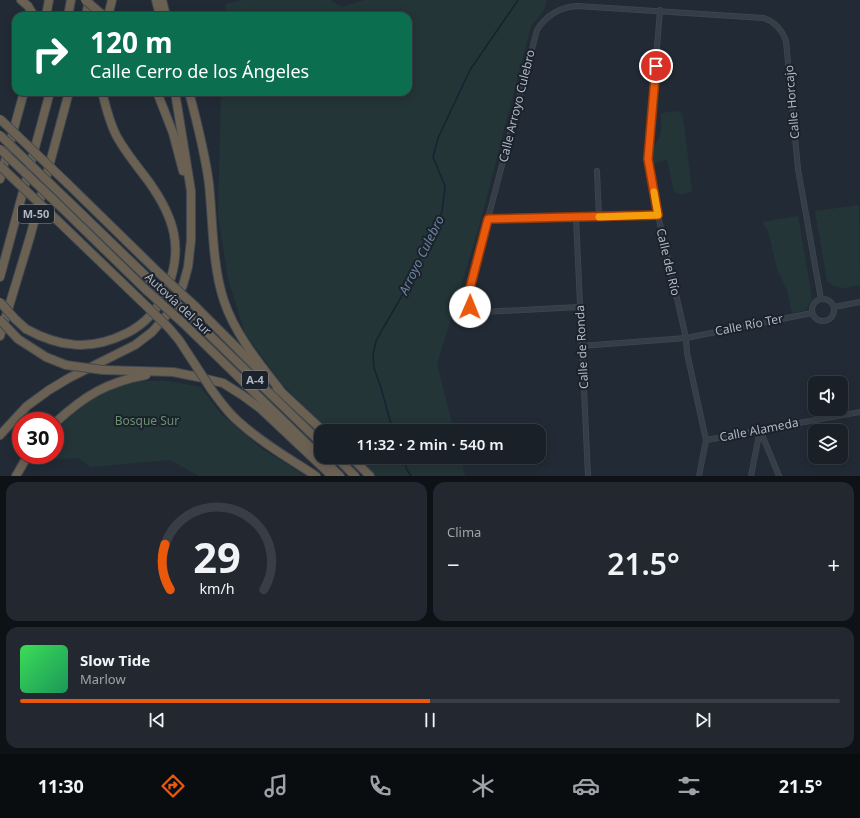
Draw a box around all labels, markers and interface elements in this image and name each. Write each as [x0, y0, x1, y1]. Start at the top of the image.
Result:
text: 120 m [90, 23, 173, 61]
icon: right [24, 28, 76, 80]
street label: Calle Arroyo Culebro [494, 48, 539, 164]
pin [639, 49, 673, 83]
icon: arrive [645, 55, 667, 77]
text: Calle Cerro de los Ángeles [90, 59, 309, 83]
street label: Calle Horcajo [780, 64, 803, 140]
road number: M-50 [18, 205, 54, 223]
water label: Arroyo Culebro [394, 212, 448, 298]
street label: Calle del Río [652, 227, 684, 297]
street label: Autovía del Sur [142, 268, 215, 339]
position arrow [449, 286, 491, 328]
street label: Calle de Ronda [571, 305, 592, 389]
street label: Calle Río Ter [713, 310, 784, 339]
road number: A-4 [242, 371, 268, 389]
map controls [808, 376, 848, 464]
button: sound [808, 376, 848, 416]
speed limit sign: 30 [12, 412, 64, 464]
park label: Bosque Sur [115, 412, 179, 429]
street label: Calle Alameda [718, 414, 800, 445]
button: layers [808, 424, 848, 464]
text: 11:32 · 2 min · 540 m [356, 434, 504, 454]
text: Clima [447, 523, 481, 541]
text: 29 [193, 528, 240, 584]
text: 21.5° [607, 543, 680, 584]
text: − [447, 549, 460, 579]
text: + [827, 549, 840, 579]
text: km/h [199, 578, 234, 597]
text: Slow Tide [80, 650, 150, 670]
text: Marlow [80, 670, 126, 688]
icon: previous [146, 709, 168, 731]
icon: pause [419, 709, 441, 731]
icon: next [692, 709, 714, 731]
icon: directions [159, 772, 187, 800]
icon: music [262, 772, 290, 800]
icon: phone [366, 772, 394, 800]
icon: climate [469, 772, 497, 800]
icon: car [572, 772, 600, 800]
icon: filters [675, 772, 703, 800]
text: 11:30 [38, 774, 84, 798]
text: 21.5° [779, 774, 822, 798]

